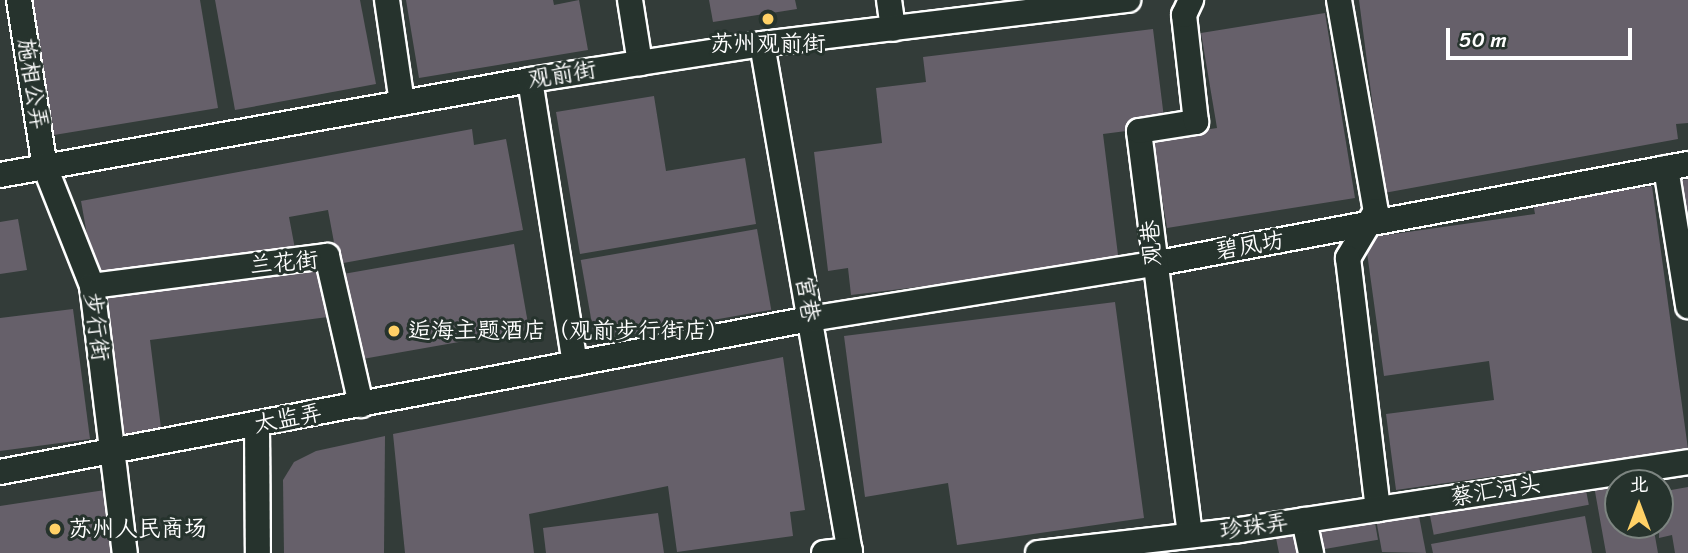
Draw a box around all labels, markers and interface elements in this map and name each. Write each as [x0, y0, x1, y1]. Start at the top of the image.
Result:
marker: 苏州观前街 [760, 11, 776, 27]
scale bar [1450, 14, 1636, 58]
text: 50 m [1459, 21, 1507, 59]
place label: 苏州观前街 [711, 30, 825, 58]
street label: 施相公弄 [11, 36, 53, 132]
street label: 观前街 [526, 56, 598, 94]
street label: 观巷 [1137, 219, 1167, 267]
street label: 碧凤坊 [1214, 226, 1286, 266]
street label: 兰花街 [248, 246, 320, 280]
street label: 宫巷 [789, 274, 825, 324]
street label: 步行街 [78, 291, 114, 363]
place label: 逅海主题酒店（观前步行街店） [408, 317, 730, 345]
marker: 逅海主题酒店（观前步行街店） [386, 323, 402, 339]
street label: 太监弄 [252, 399, 324, 439]
text: 北 [1629, 468, 1649, 501]
north arrow [1604, 469, 1674, 539]
street label: 蔡汇河头 [1448, 470, 1544, 512]
street label: 珍珠弄 [1218, 509, 1290, 545]
place label: 苏州人民商场 [69, 515, 207, 543]
marker: 苏州人民商场 [47, 521, 63, 537]

